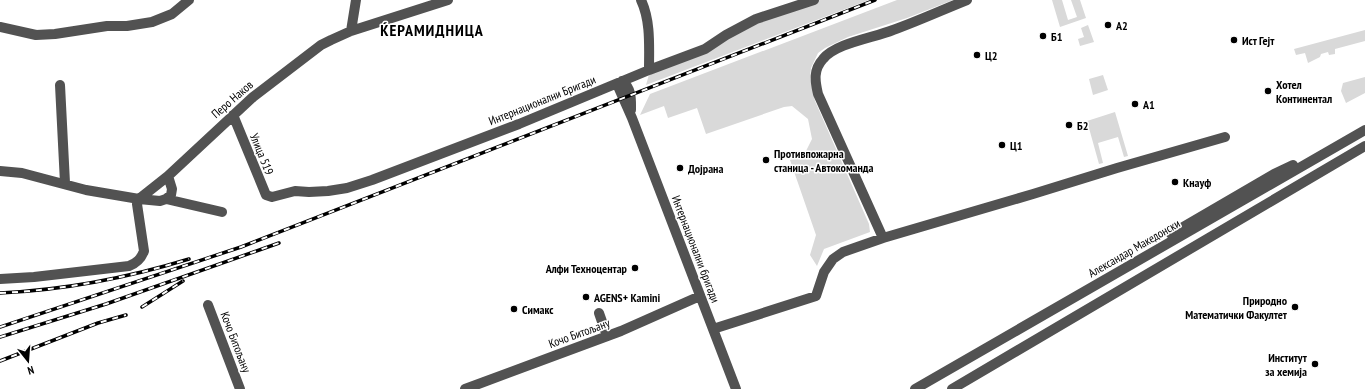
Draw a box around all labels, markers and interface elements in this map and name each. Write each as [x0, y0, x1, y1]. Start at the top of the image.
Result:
place label: А2 [1115, 18, 1128, 33]
district label: ЌЕРАМИДНИЦА [380, 20, 484, 40]
marker: А2 [1103, 20, 1113, 30]
place label: Б1 [1051, 29, 1063, 44]
marker: Б1 [1038, 31, 1048, 41]
place label: Ист Гејт [1242, 33, 1275, 48]
marker: Ист Гејт [1229, 35, 1239, 45]
place label: Ц2 [985, 48, 998, 63]
marker: Ц2 [972, 50, 982, 60]
street label: Интернационални Бригади [486, 72, 598, 128]
street label: Перо Наков [208, 77, 256, 121]
place label: Хотел Континентал [1276, 77, 1332, 106]
marker: Хотел Континентал [1263, 86, 1273, 96]
place label: А1 [1142, 97, 1155, 112]
marker: А1 [1130, 99, 1140, 109]
place label: Б2 [1077, 118, 1088, 133]
marker: Б2 [1064, 120, 1074, 130]
street label: Улица 519 [247, 131, 277, 177]
place label: Ц1 [1010, 138, 1023, 153]
marker: Ц1 [997, 140, 1007, 150]
place label: Противпожарна станица - Автокоманда [774, 146, 874, 175]
marker: Противпожарна станица - Автокоманда [761, 155, 771, 165]
place label: Дојрана [688, 161, 723, 176]
marker: Дојрана [675, 163, 685, 173]
place label: Кнауф [1183, 175, 1211, 190]
marker: Кнауф [1170, 177, 1180, 187]
street label: Интернационални бригади [669, 193, 723, 305]
street label: Александар Македонски [1085, 216, 1183, 280]
place label: Алфи Техноцентар [545, 261, 628, 276]
marker: Алфи Техноцентар [630, 263, 640, 273]
place label: AGENS+ Kamini [593, 290, 660, 305]
marker: AGENS+ Kamini [581, 292, 591, 302]
place label: Природно Математички Факултет [1185, 293, 1288, 322]
place label: Симакс [522, 302, 554, 317]
marker: Природно Математички Факултет [1290, 302, 1300, 312]
marker: Симакс [509, 304, 519, 314]
street label: Кочо Битољану [218, 309, 255, 375]
street label: Кочо Битољану [546, 315, 612, 351]
north arrow [8, 341, 48, 381]
place label: Институт за хемија [1265, 350, 1308, 379]
marker: Институт за хемија [1310, 359, 1320, 369]
text: N [26, 363, 36, 378]

